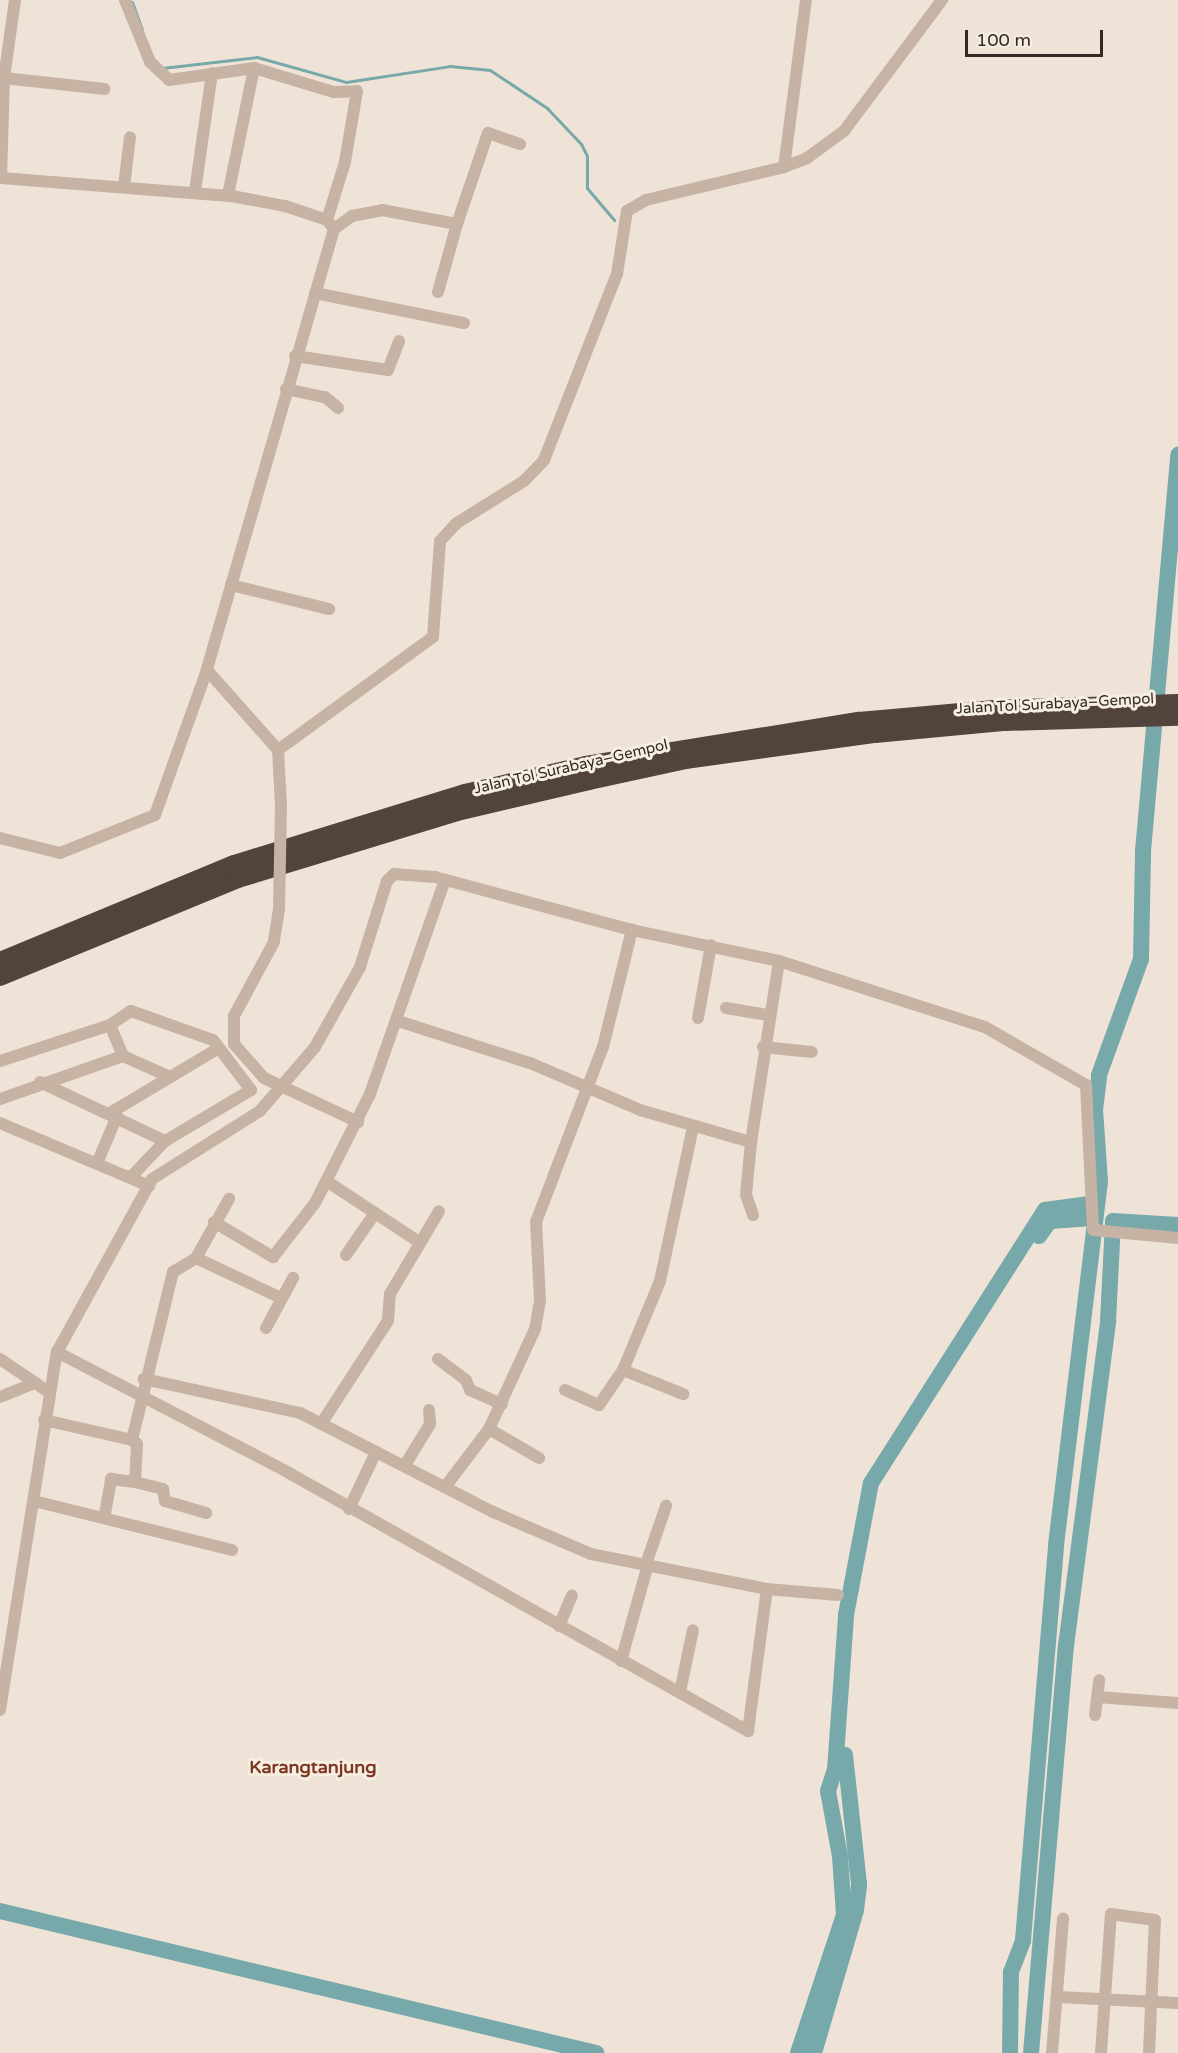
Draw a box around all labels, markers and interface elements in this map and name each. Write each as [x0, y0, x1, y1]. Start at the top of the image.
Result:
scale bar [968, 18, 1106, 56]
text: 100 m [976, 29, 1031, 51]
street label: Jalan Tol Surabaya–Gempol [956, 690, 1154, 718]
street label: Jalan Tol Surabaya–Gempol [472, 736, 670, 798]
district label: Karangtanjung [249, 1756, 377, 1778]

